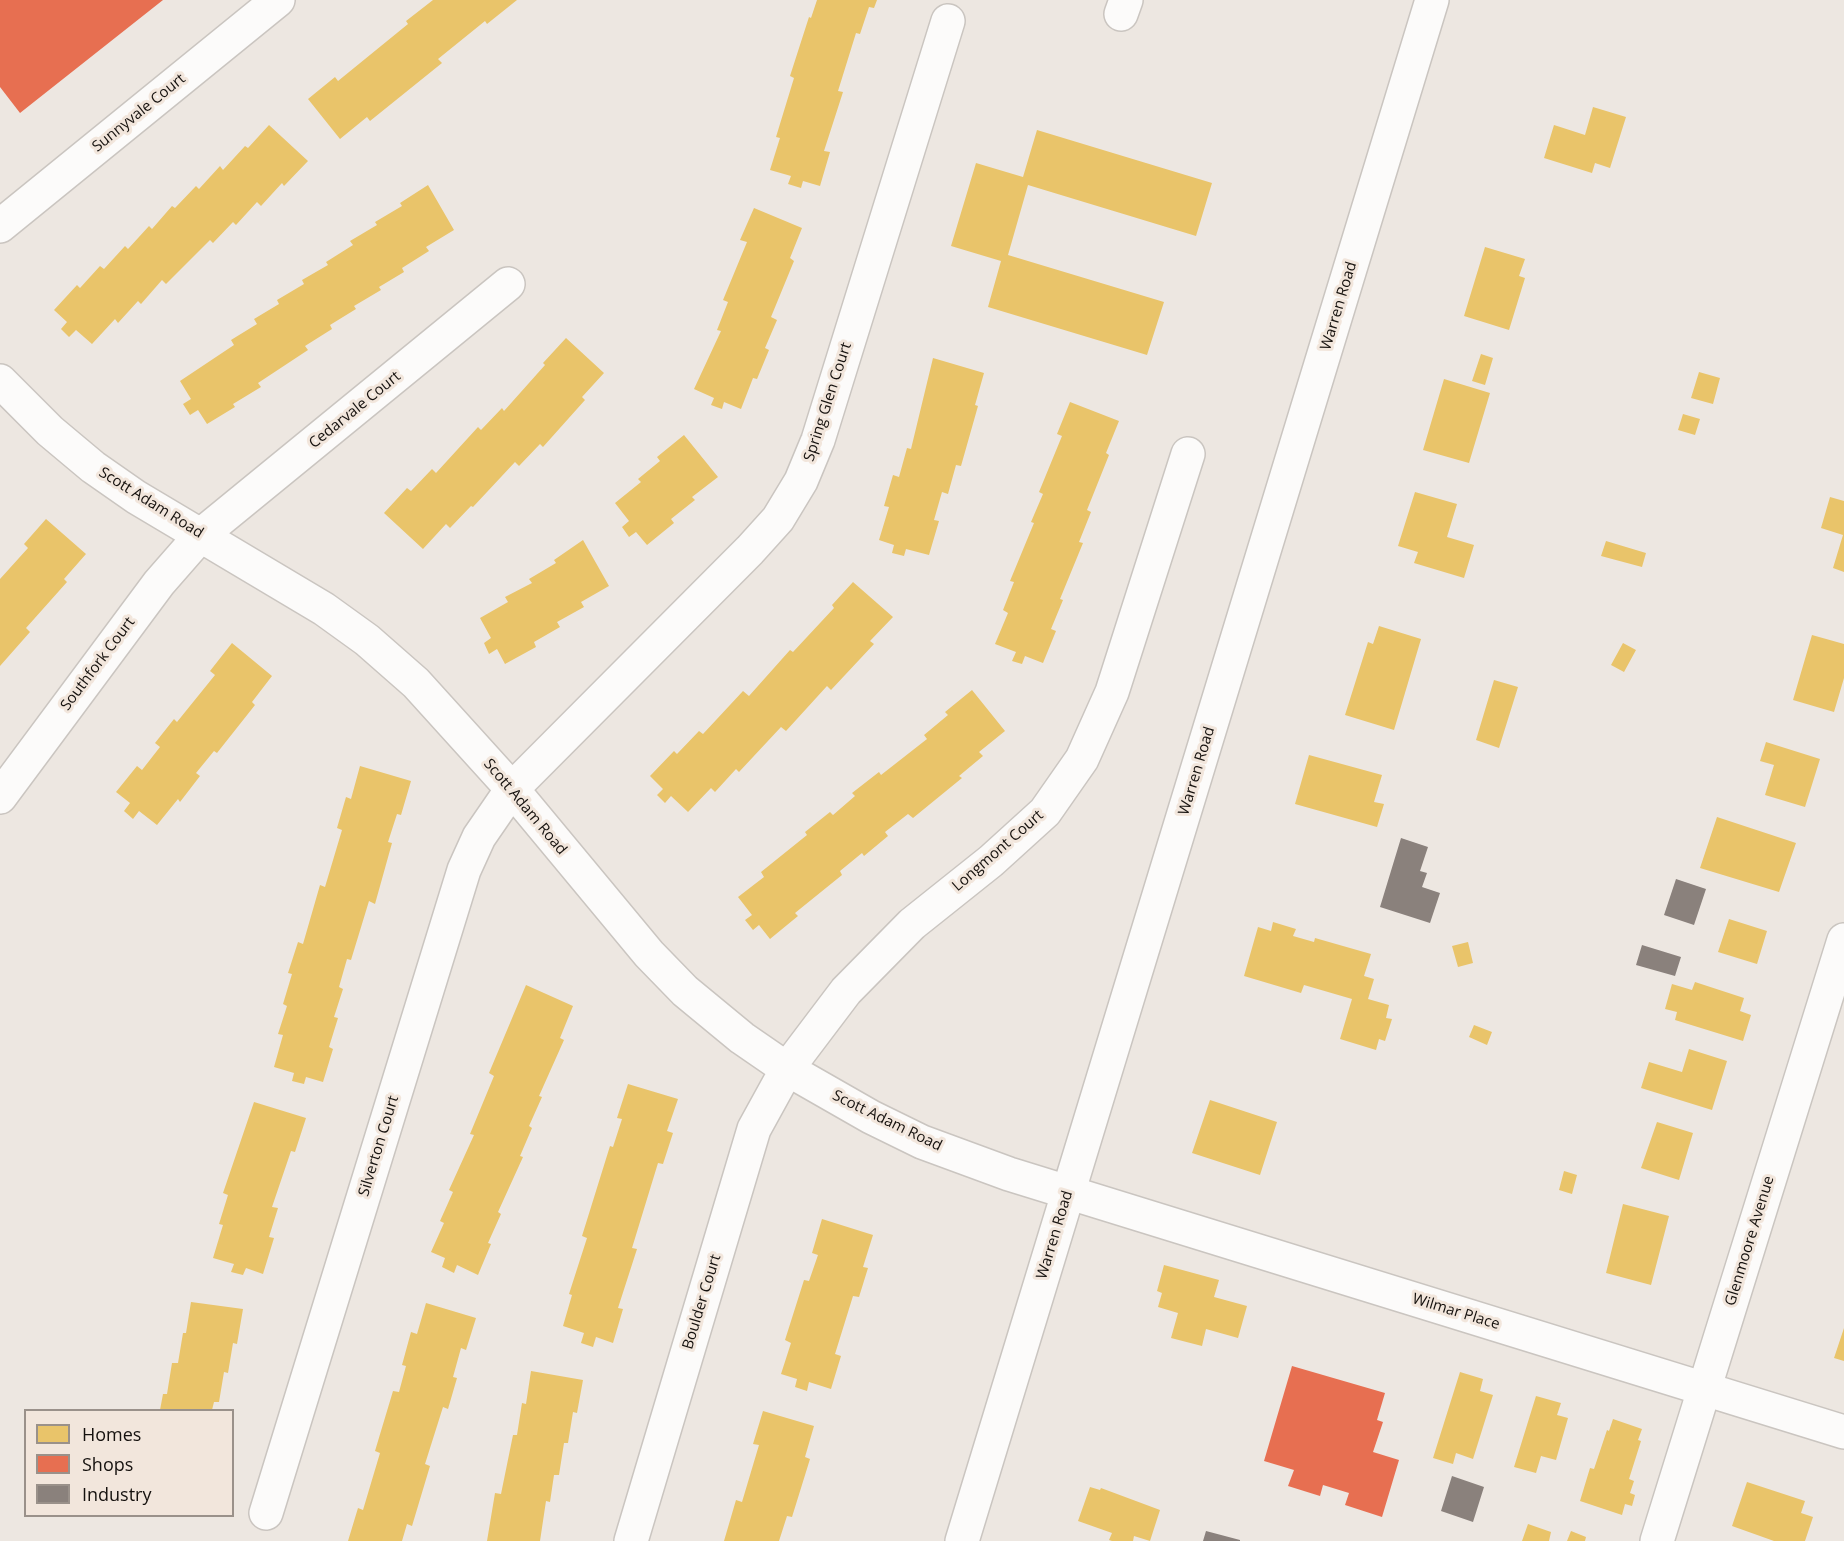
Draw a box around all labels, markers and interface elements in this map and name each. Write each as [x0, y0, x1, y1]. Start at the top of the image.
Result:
street label: Sunnyvale Court [89, 70, 189, 156]
street label: Warren Road [1317, 259, 1361, 353]
street label: Spring Glen Court [800, 340, 856, 464]
street label: Cedarvale Court [306, 368, 404, 452]
street label: Scott Adam Road [96, 464, 206, 542]
street label: Southfork Court [57, 614, 139, 714]
street label: Warren Road [1175, 724, 1219, 818]
street label: Scott Adam Road [480, 755, 570, 859]
street label: Longmont Court [949, 807, 1047, 895]
street label: Scott Adam Road [829, 1087, 945, 1155]
street label: Silverton Court [355, 1093, 403, 1199]
street label: Glenmoore Avenue [1722, 1174, 1778, 1308]
street label: Warren Road [1033, 1188, 1077, 1282]
street label: Boulder Court [679, 1252, 725, 1352]
street label: Wilmar Place [1410, 1290, 1502, 1334]
legend [24, 1409, 234, 1517]
text: Homes [82, 1422, 141, 1446]
text: Shops [82, 1452, 133, 1476]
text: Industry [82, 1482, 152, 1506]

